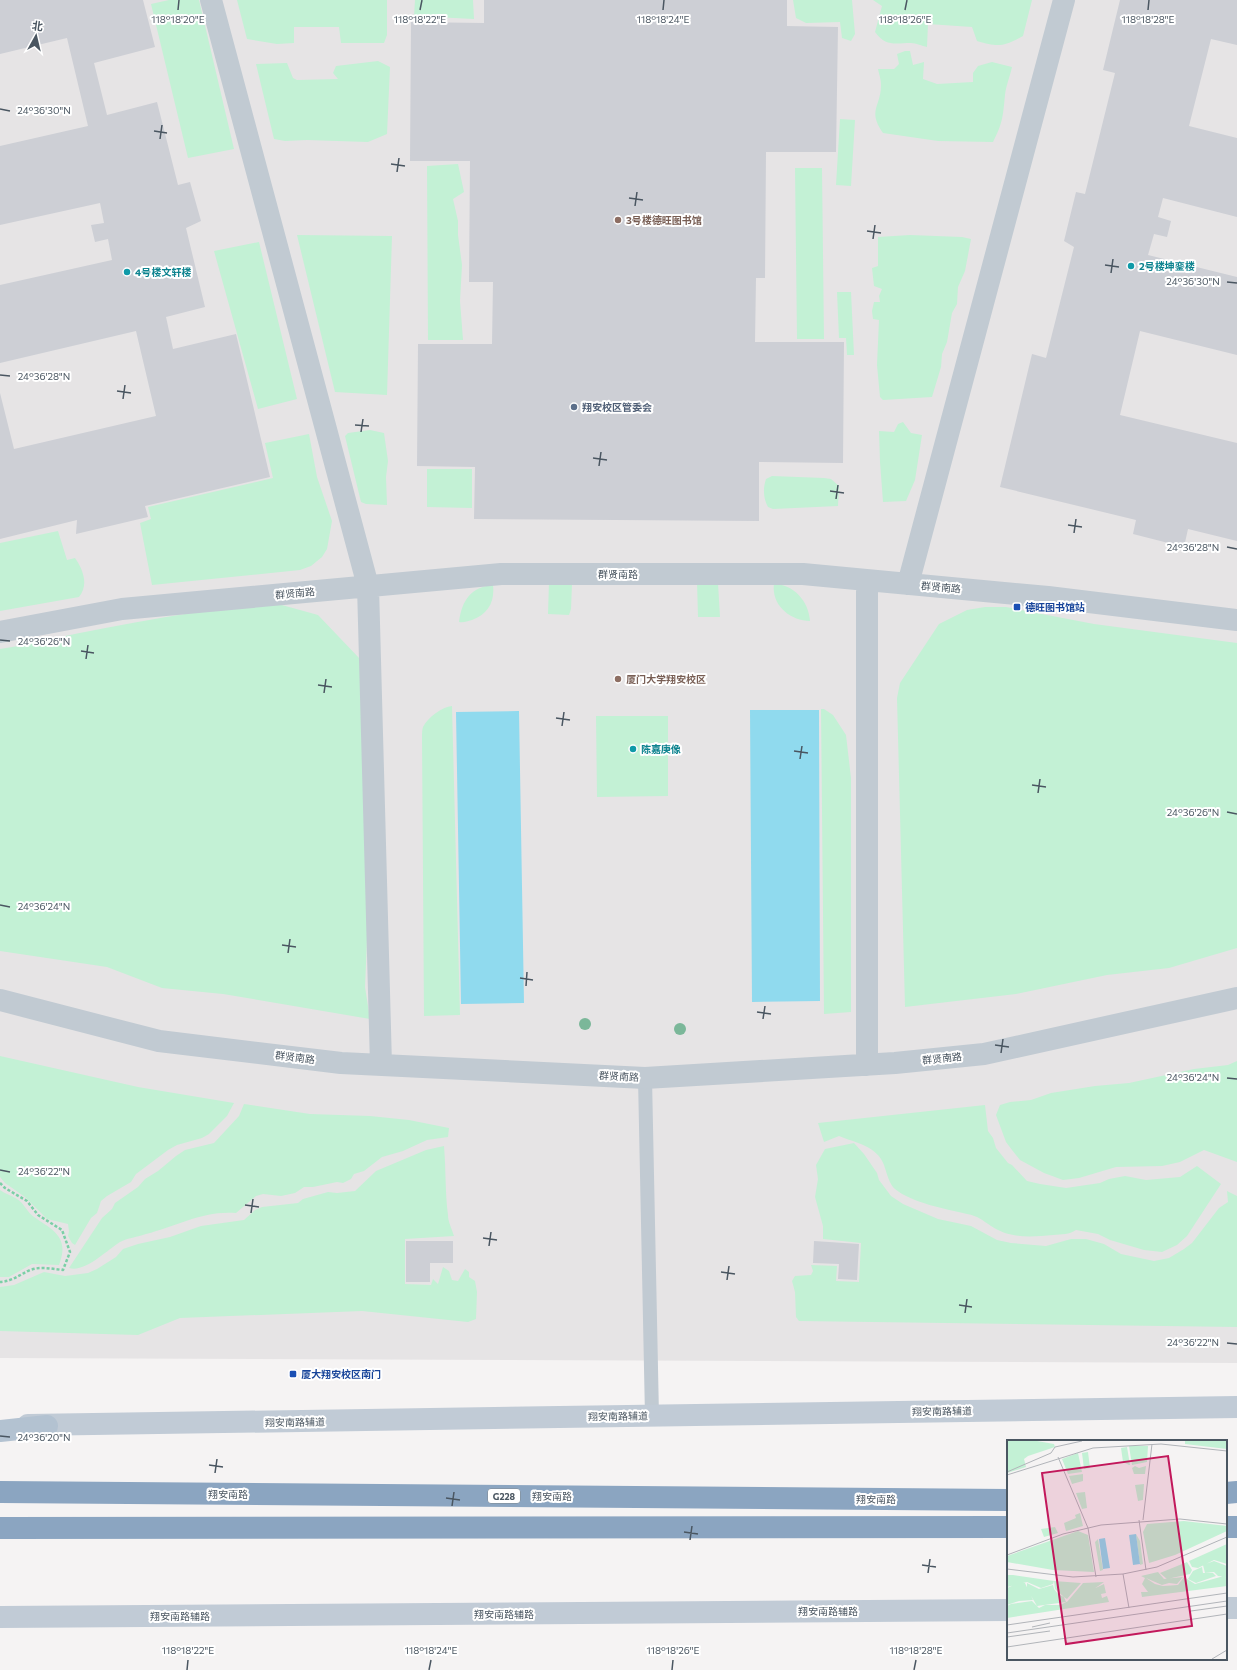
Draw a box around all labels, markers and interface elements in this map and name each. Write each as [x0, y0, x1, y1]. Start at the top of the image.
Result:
text: 118°18'20"E [151, 13, 205, 25]
text: 118°18'22"E [394, 13, 446, 25]
text: 118°18'24"E [637, 13, 689, 25]
text: 118°18'26"E [879, 13, 932, 25]
text: 118°18'28"E [1122, 13, 1175, 25]
north arrow [16, 16, 56, 56]
text: 北 [31, 18, 44, 33]
text: 24°36'30"N [17, 104, 71, 116]
place label: 3号楼德旺图书馆 [626, 214, 702, 226]
marker: 3号楼德旺图书馆 [613, 215, 623, 225]
place label: 2号楼坤銮楼 [1139, 260, 1195, 272]
marker: 2号楼坤銮楼 [1126, 261, 1136, 271]
place label: 4号楼文轩楼 [135, 266, 191, 278]
marker: 4号楼文轩楼 [122, 267, 132, 277]
text: 24°36'30"N [1166, 275, 1220, 287]
text: 24°36'28"N [18, 370, 70, 382]
place label: 翔安校区管委会 [582, 401, 652, 413]
marker: 翔安校区管委会 [569, 402, 579, 412]
text: 24°36'28"N [1167, 541, 1219, 553]
street label: 群贤南路 [598, 568, 638, 580]
street label: 群贤南路 [921, 579, 961, 595]
street label: 群贤南路 [275, 585, 315, 601]
place label: 德旺图书馆站 [1025, 601, 1085, 613]
marker: 德旺图书馆站 [1012, 602, 1022, 612]
text: 24°36'26"N [18, 635, 70, 647]
place label: 厦门大学翔安校区 [626, 673, 706, 685]
marker: 厦门大学翔安校区 [613, 674, 623, 684]
place label: 陈嘉庚像 [641, 743, 681, 755]
marker: 陈嘉庚像 [628, 744, 638, 754]
text: 24°36'26"N [1167, 806, 1219, 818]
text: 24°36'24"N [18, 900, 70, 912]
street label: 群贤南路 [274, 1049, 316, 1065]
street label: 群贤南路 [921, 1050, 963, 1066]
street label: 群贤南路 [599, 1069, 639, 1083]
text: 24°36'24"N [1167, 1071, 1219, 1083]
text: 24°36'22"N [18, 1165, 70, 1177]
text: 24°36'22"N [1167, 1336, 1219, 1348]
place label: 厦大翔安校区南门 [301, 1368, 381, 1380]
marker: 厦大翔安校区南门 [288, 1369, 298, 1379]
street label: 翔安南路辅道 [912, 1404, 972, 1418]
street label: 翔安南路辅道 [588, 1409, 648, 1423]
street label: 翔安南路辅道 [265, 1415, 325, 1429]
text: 24°36'20"N [17, 1431, 71, 1443]
inset map [1007, 1440, 1227, 1660]
street label: 翔安南路 [208, 1488, 248, 1500]
road number: G228 [488, 1489, 520, 1503]
street label: 翔安南路 [532, 1490, 572, 1502]
street label: 翔安南路 [856, 1493, 896, 1505]
street label: 翔安南路辅路 [798, 1605, 858, 1617]
street label: 翔安南路辅路 [474, 1608, 534, 1620]
street label: 翔安南路辅路 [150, 1610, 210, 1622]
text: 118°18'22"E [162, 1644, 214, 1656]
text: 118°18'24"E [405, 1644, 457, 1656]
text: 118°18'26"E [647, 1644, 700, 1656]
text: 118°18'28"E [890, 1644, 943, 1656]

